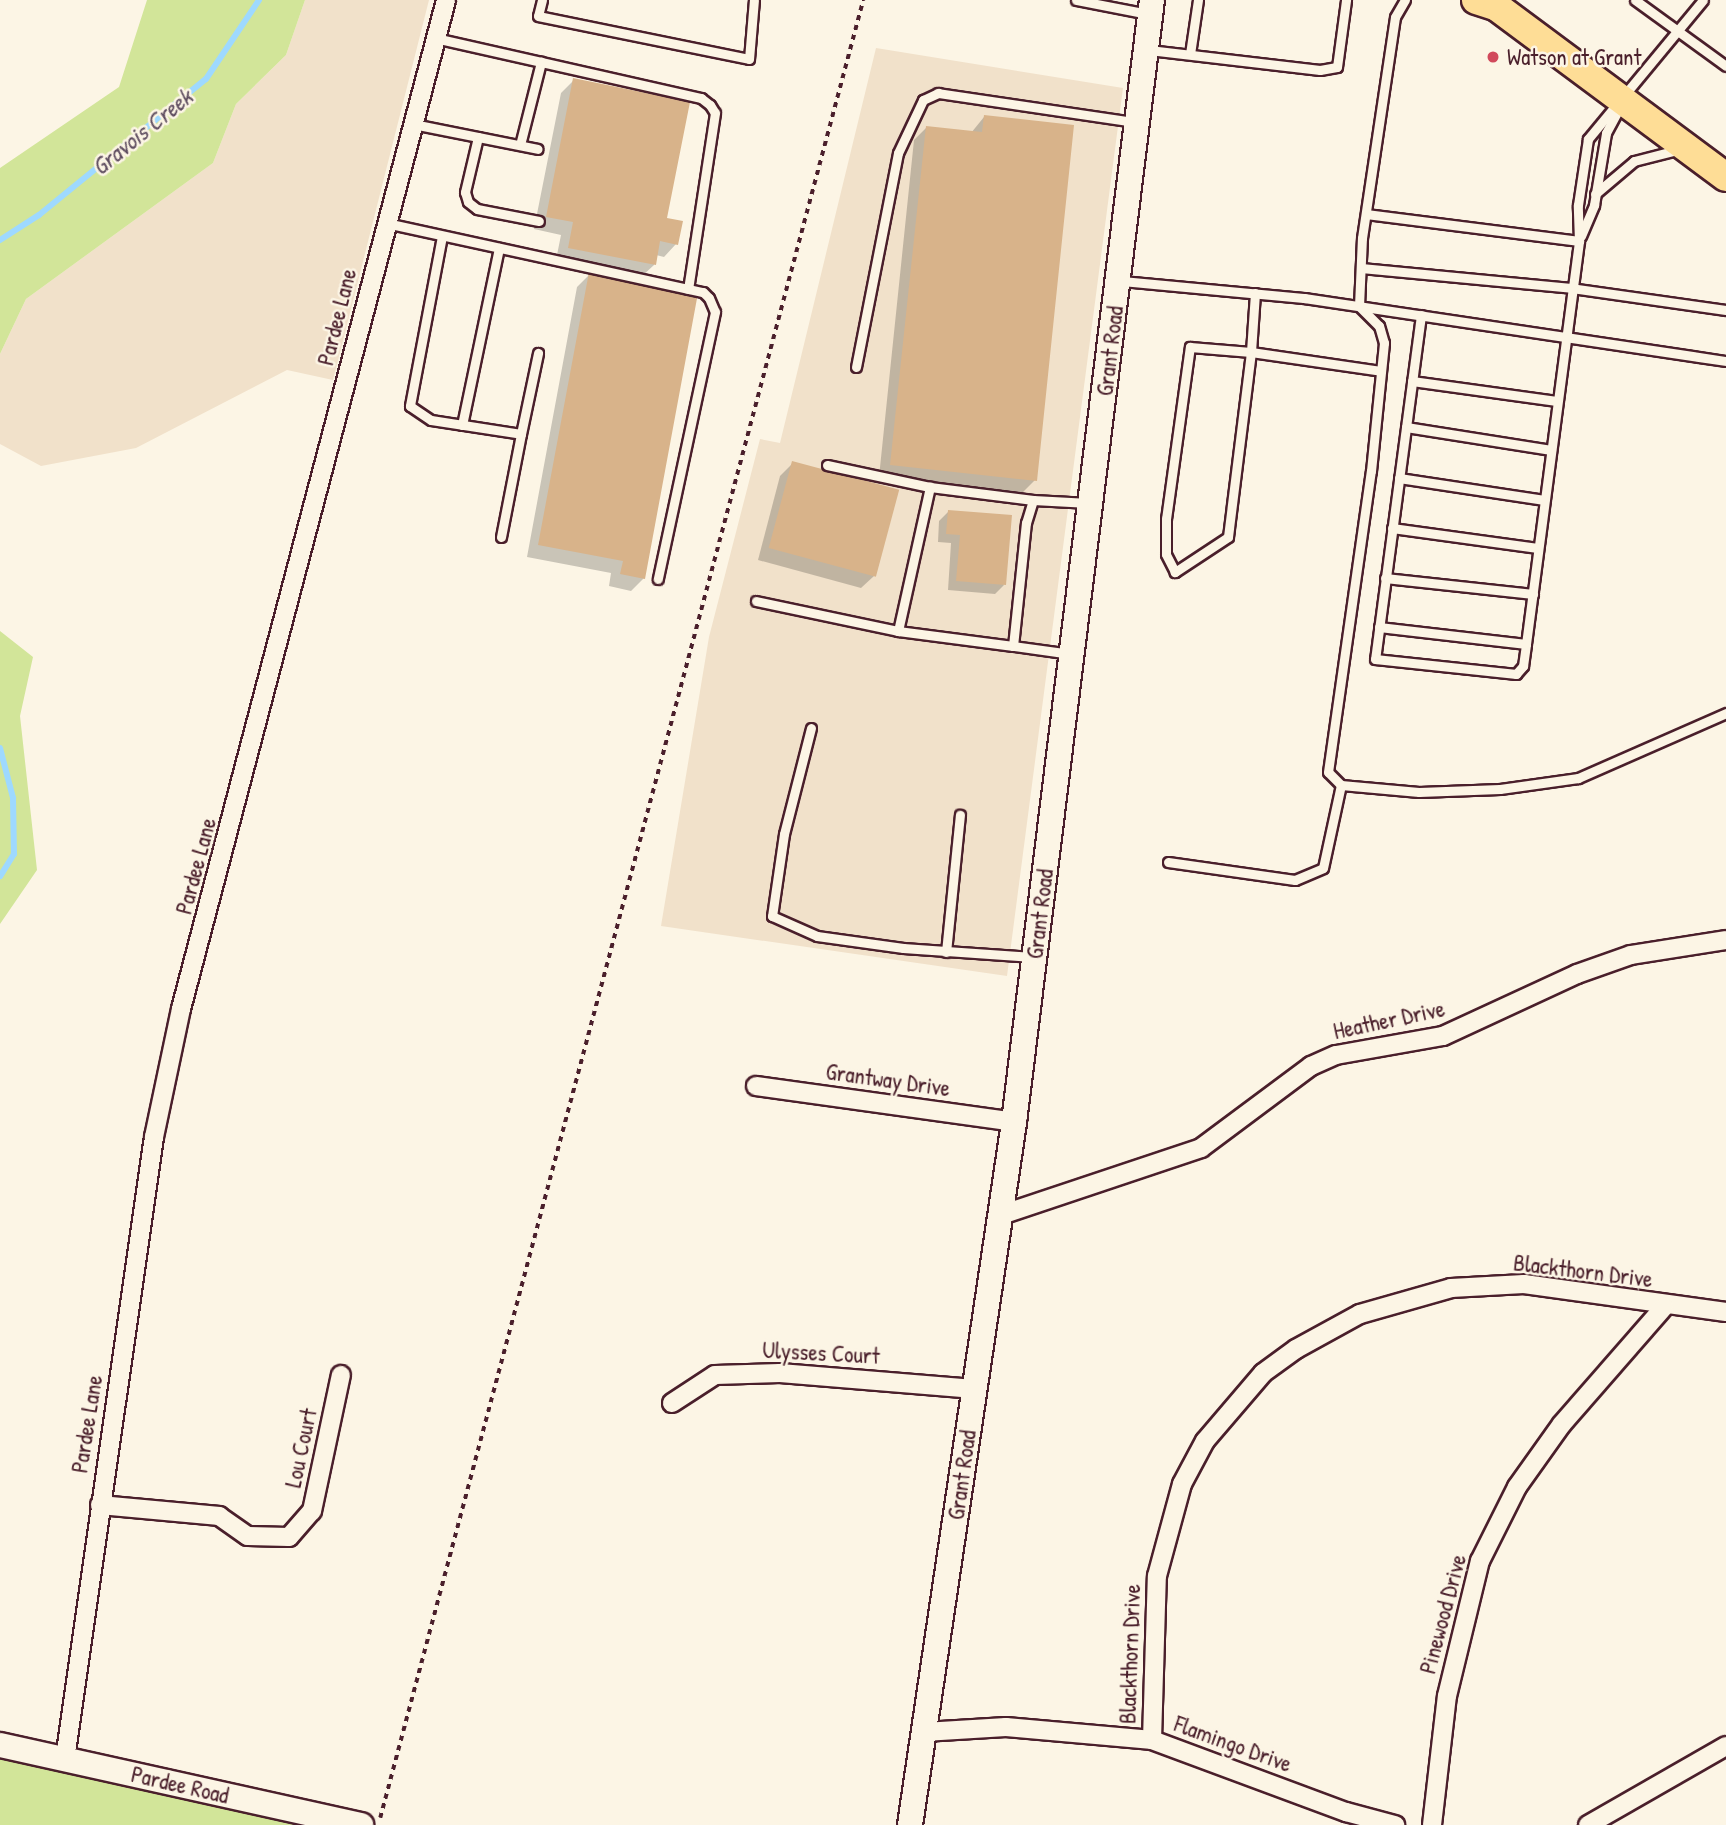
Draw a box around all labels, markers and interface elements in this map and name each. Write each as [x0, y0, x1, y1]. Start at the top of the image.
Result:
place label: Watson at Grant [1507, 43, 1641, 71]
marker: Watson at Grant [1485, 49, 1501, 65]
water label: Gravois Creek [86, 83, 198, 181]
street label: Pardee Lane [312, 266, 362, 368]
street label: Grant Road [1091, 305, 1129, 397]
street label: Pardee Lane [170, 815, 222, 917]
street label: Grant Road [1021, 868, 1059, 960]
street label: Heather Drive [1331, 995, 1447, 1045]
street label: Grantway Drive [824, 1058, 952, 1102]
street label: Blackthorn Drive [1512, 1249, 1654, 1293]
street label: Ulysses Court [762, 1336, 880, 1370]
street label: Pardee Lane [66, 1373, 108, 1475]
street label: Lou Court [279, 1406, 323, 1490]
street label: Grant Road [942, 1428, 982, 1522]
street label: Pinewood Drive [1414, 1551, 1472, 1677]
street label: Blackthorn Drive [1114, 1584, 1146, 1724]
street label: Flamingo Drive [1170, 1710, 1296, 1778]
street label: Pardee Road [129, 1760, 231, 1810]

